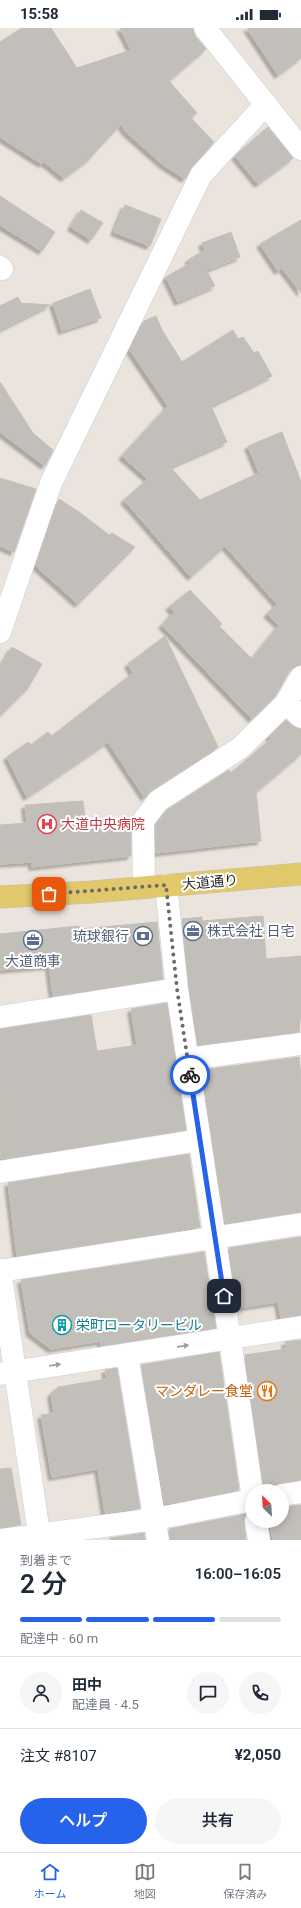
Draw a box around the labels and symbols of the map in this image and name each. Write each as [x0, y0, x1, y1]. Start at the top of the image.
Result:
hospital icon: 大道中央病院 [36, 813, 58, 835]
place label: 大道中央病院 [61, 816, 145, 832]
street label: 大道通り [181, 872, 239, 892]
pin [32, 877, 66, 911]
office icon: 株式会社 日宅 [182, 920, 204, 942]
place label: 株式会社 日宅 [207, 923, 294, 939]
bank icon: 琉球銀行 [132, 925, 154, 947]
place label: 琉球銀行 [73, 928, 129, 944]
office icon: 大道商事 [22, 929, 44, 951]
place label: 大道商事 [5, 953, 61, 969]
courier [170, 1055, 210, 1095]
pin [207, 1279, 241, 1313]
building icon: 栄町ロータリービル [51, 1314, 73, 1336]
place label: 栄町ロータリービル [76, 1317, 202, 1333]
one-way arrow [177, 1343, 189, 1349]
one-way arrow [49, 1362, 61, 1368]
restaurant icon: マンダレー食堂 [256, 1380, 278, 1402]
place label: マンダレー食堂 [155, 1383, 253, 1399]
north arrow [245, 1484, 289, 1528]

